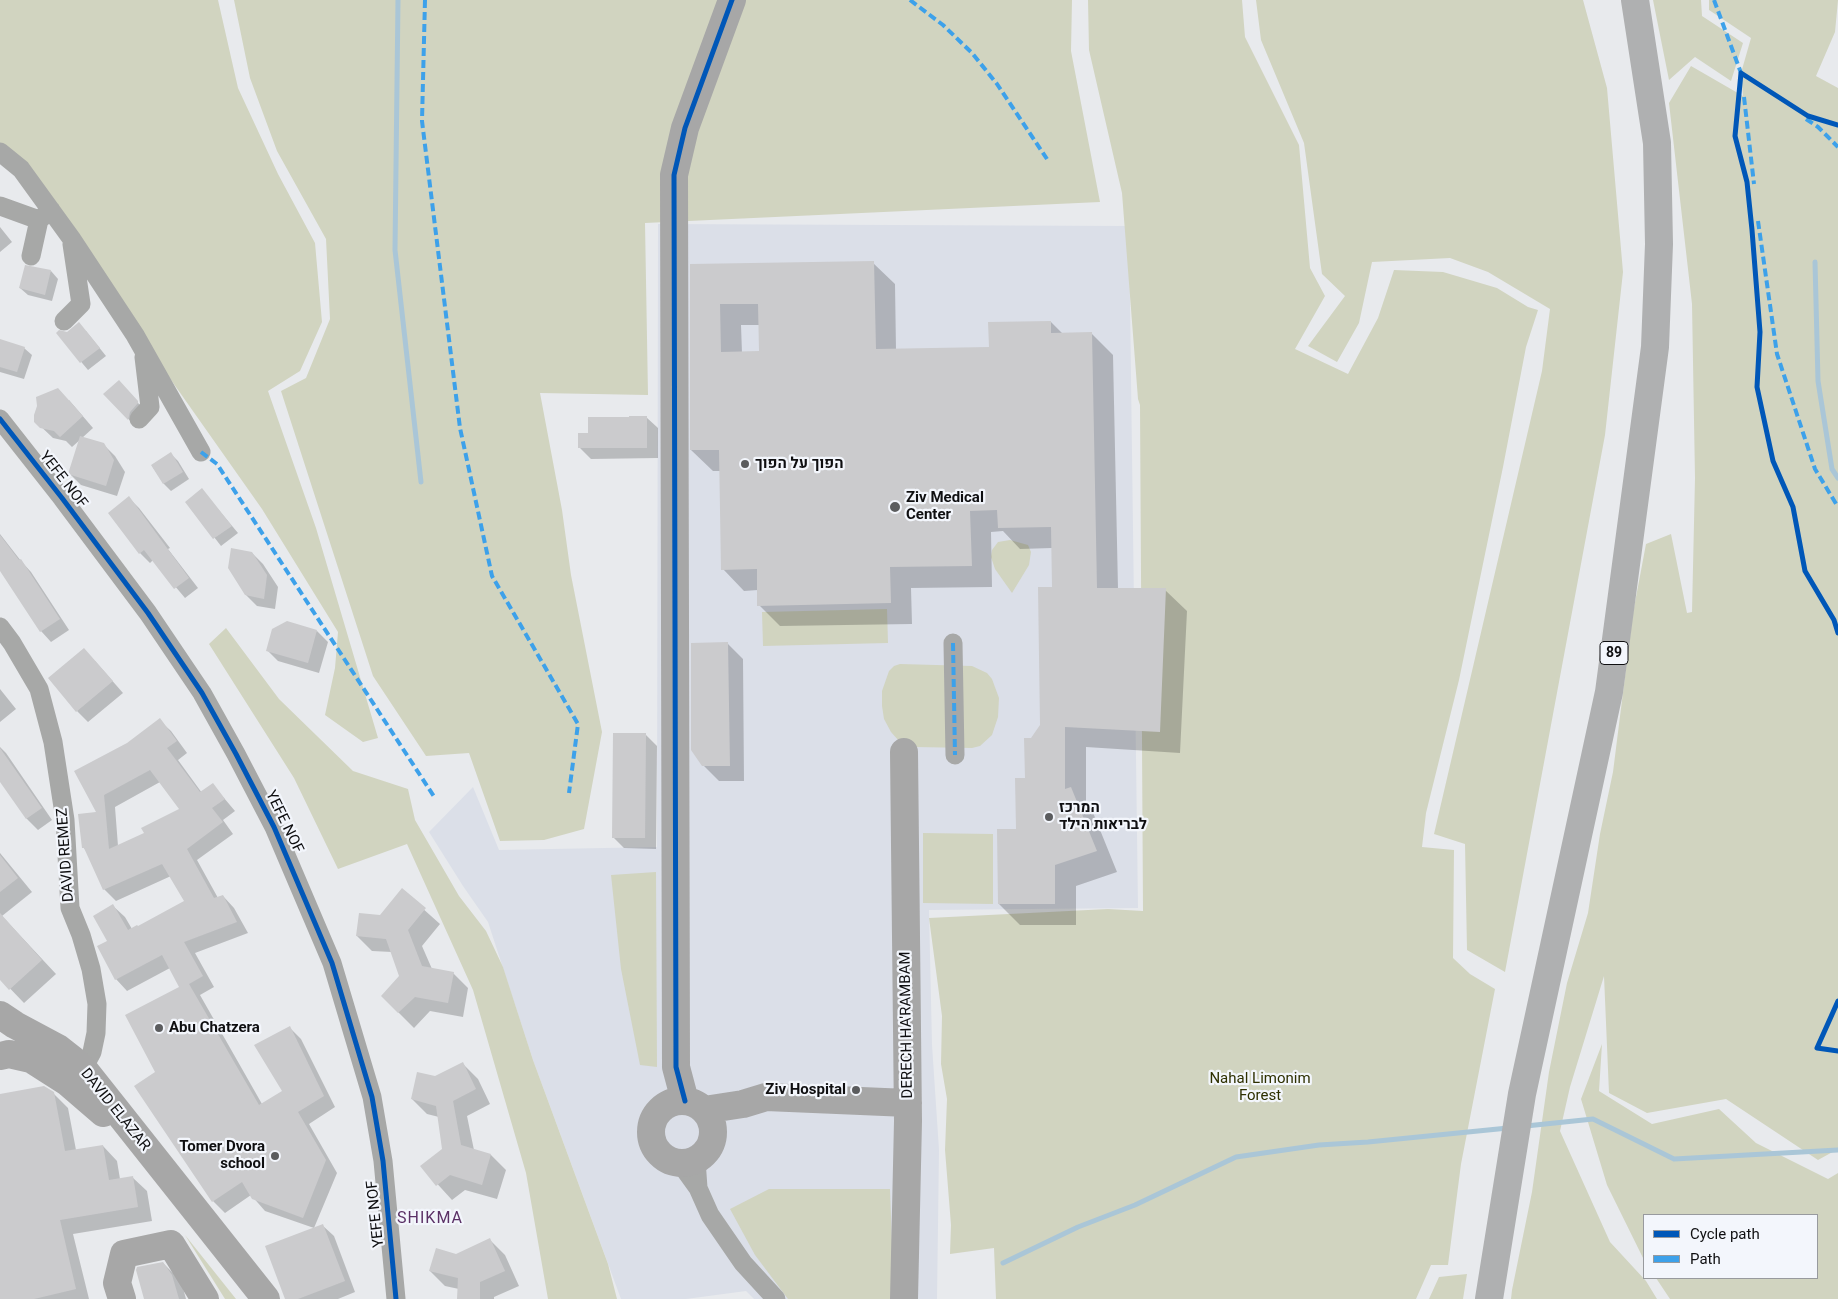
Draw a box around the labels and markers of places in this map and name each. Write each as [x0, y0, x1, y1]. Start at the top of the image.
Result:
place label: הפוך על הפוך [755, 455, 843, 473]
marker: הפוך על הפוך [739, 458, 751, 470]
place label: Ziv Medical Center [906, 489, 984, 524]
marker: Ziv Medical Center [888, 500, 902, 514]
place label: המרכז לבריאות הילד [1059, 799, 1147, 834]
marker: המרכז לבריאות הילד [1043, 811, 1055, 823]
place label: Abu Chatzera [169, 1019, 260, 1037]
marker: Abu Chatzera [153, 1022, 165, 1034]
place label: Ziv Hospital [765, 1081, 846, 1099]
marker: Ziv Hospital [850, 1084, 862, 1096]
place label: Tomer Dvora school [179, 1138, 265, 1173]
marker: Tomer Dvora school [269, 1150, 281, 1162]

